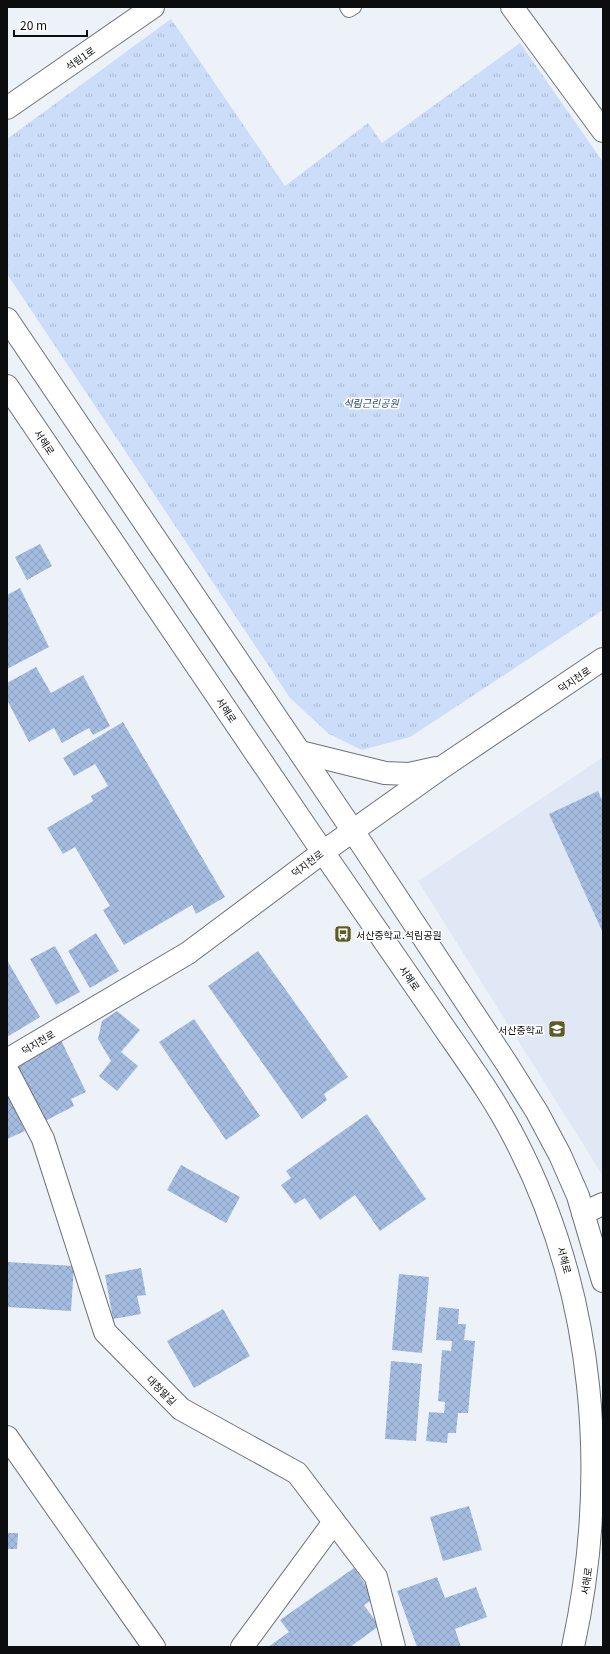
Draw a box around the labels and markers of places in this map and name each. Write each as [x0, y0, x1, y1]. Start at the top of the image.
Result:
bus stop icon: 서산중학교.석림공원 [333, 924, 353, 944]
place label: 서산중학교.석림공원 [356, 927, 442, 942]
school or university icon: 서산중학교 [547, 1019, 567, 1039]
place label: 서산중학교 [498, 1022, 544, 1037]

